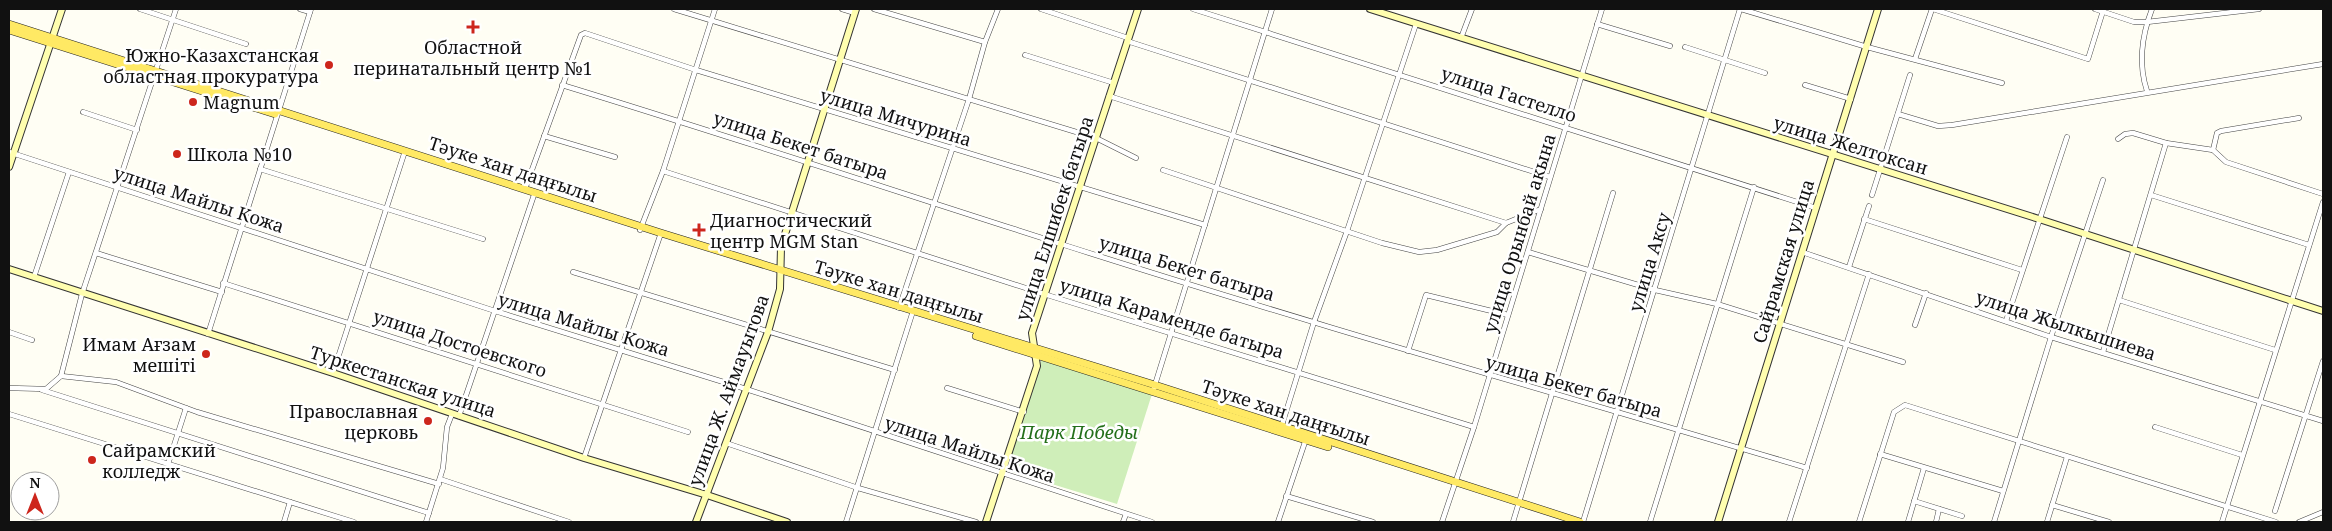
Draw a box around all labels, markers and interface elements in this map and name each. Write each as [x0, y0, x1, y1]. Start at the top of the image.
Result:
marker: Областной перинатальный центр №1 [466, 20, 480, 34]
place label: Областной перинатальный центр №1 [353, 35, 593, 80]
place label: Южно-Казахстанская областная прокуратура [103, 43, 319, 88]
marker: Южно-Казахстанская областная прокуратура [323, 59, 335, 71]
street label: улица Гастелло [1438, 61, 1580, 127]
street label: улица Мичурина [817, 83, 975, 151]
place label: Magnum [203, 90, 280, 114]
marker: Magnum [187, 96, 199, 108]
street label: улица Бекет батыра [711, 105, 891, 185]
street label: улица Желтоксан [1771, 110, 1931, 180]
street label: улица Елшибек батыра [1010, 113, 1098, 323]
street label: Тәуке хан даңғылы [426, 130, 601, 208]
street label: улица Орынбай акына [1477, 130, 1561, 336]
place label: Школа №10 [187, 142, 292, 166]
marker: Школа №10 [171, 148, 183, 160]
street label: улица Майлы Кожа [111, 160, 287, 238]
street label: Сайрамская улица [1747, 176, 1819, 346]
place label: Диагностический центр MGM Stan [710, 208, 872, 253]
street label: улица Аксу [1623, 209, 1676, 315]
marker: Диагностический центр MGM Stan [692, 223, 706, 237]
street label: улица Бекет батыра [1096, 230, 1278, 306]
street label: Тәуке хан даңғылы [811, 254, 987, 328]
street label: улица Караменде батыра [1057, 272, 1287, 364]
street label: улица Жылкышиева [1973, 285, 2159, 365]
street label: улица Майлы Кожа [495, 286, 673, 362]
street label: улица Ж. Аймауытова [682, 291, 774, 489]
street label: улица Достоевского [370, 304, 550, 382]
place label: Имам Ағзам мешіті [82, 332, 196, 377]
street label: Туркестанская улица [307, 340, 499, 422]
marker: Имам Ағзам мешіті [200, 348, 212, 360]
street label: улица Бекет батыра [1483, 349, 1665, 423]
street label: Тәуке хан даңғылы [1199, 373, 1374, 451]
place label: Православная церковь [289, 399, 418, 444]
street label: улица Майлы Кожа [882, 410, 1058, 488]
marker: Православная церковь [422, 415, 434, 427]
park label: Парк Победы [1019, 420, 1138, 444]
place label: Сайрамский колледж [102, 438, 216, 483]
marker: Сайрамский колледж [86, 454, 98, 466]
north arrow [10, 471, 60, 521]
text: N [29, 473, 41, 492]

